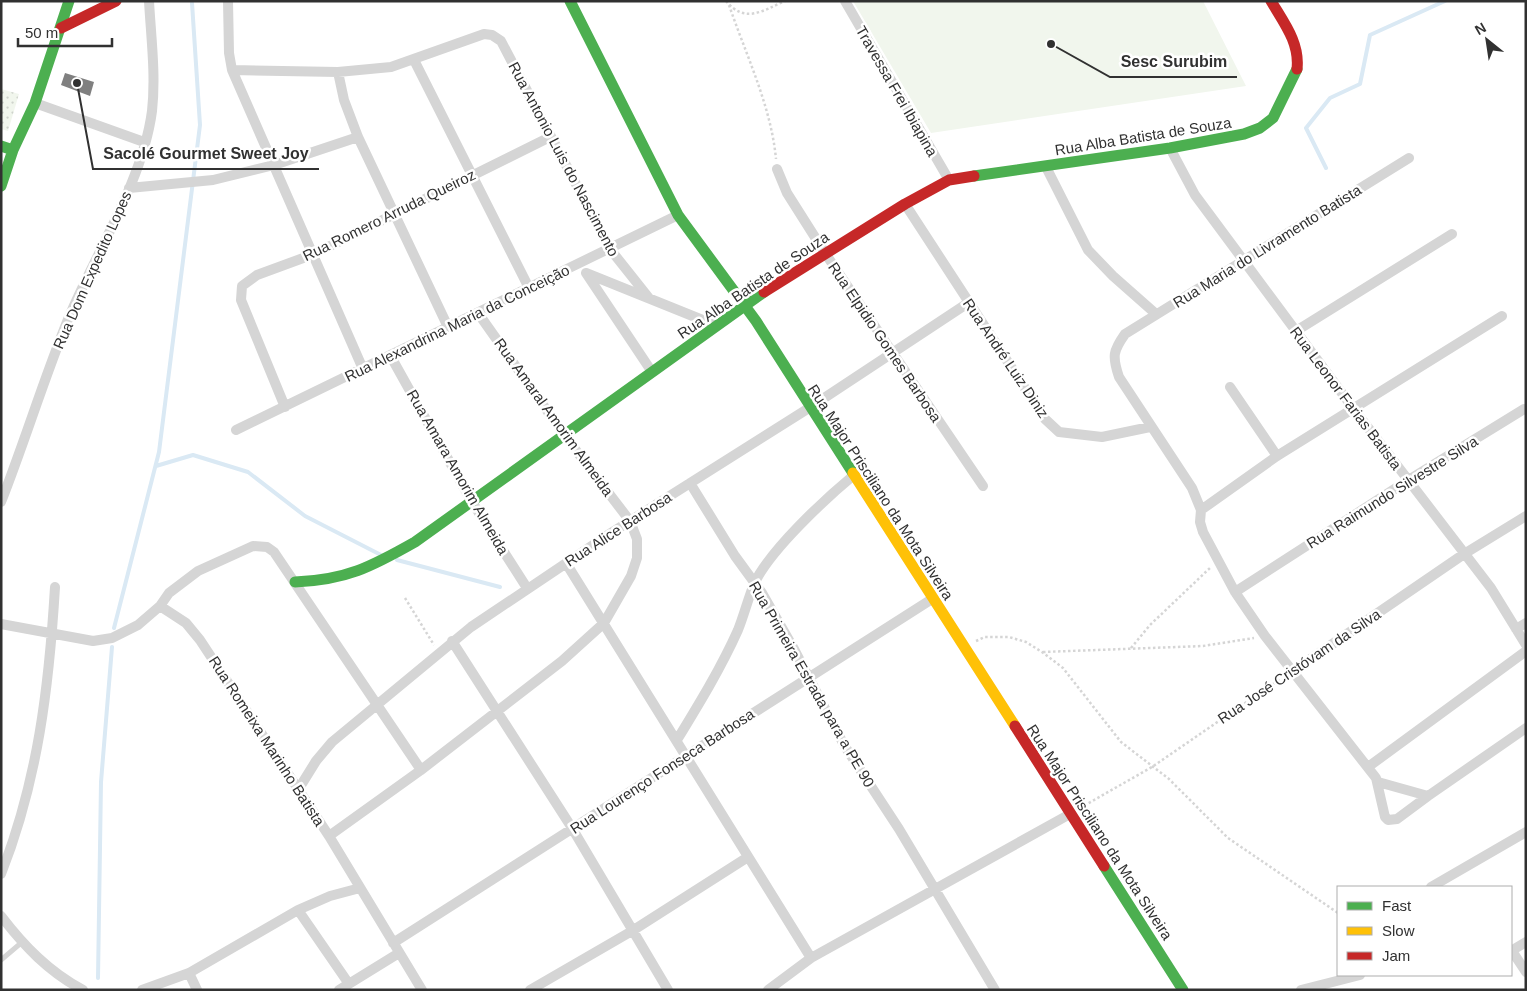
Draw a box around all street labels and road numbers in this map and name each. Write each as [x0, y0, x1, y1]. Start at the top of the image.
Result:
street label: Travessa Frei Ibiapina [853, 23, 942, 160]
street label: Rua Antonio Luis do Nascimento [505, 59, 623, 259]
street label: Rua Alba Batista de Souza [1054, 114, 1233, 158]
street label: Rua Romero Arruda Queiroz [300, 166, 478, 264]
street label: Rua Maria do Livramento Batista [1170, 181, 1365, 311]
street label: Rua Dom Expedito Lopes [49, 188, 135, 352]
street label: Rua Alba Batista de Souza [674, 228, 832, 342]
street label: Rua Elpidio Gomes Barbosa [825, 259, 945, 426]
street label: Rua Alexandrina Maria da Conceição [342, 261, 572, 385]
street label: Rua André Luiz Diniz [960, 295, 1052, 421]
street label: Rua Leonor Farias Batista [1287, 323, 1406, 473]
street label: Rua Amaral Amorim Almeida [491, 335, 617, 500]
street label: Rua Major Prisciliano da Mota Silveira [805, 381, 958, 603]
street label: Rua Amara Amorim Almeida [404, 387, 513, 558]
street label: Rua Raimundo Silvestre Silva [1303, 432, 1481, 552]
street label: Rua Alice Barbosa [562, 488, 675, 570]
street label: Rua Primeira Estrada para a PE 90 [746, 578, 878, 790]
street label: Rua José Cristóvam da Silva [1214, 605, 1384, 727]
street label: Rua Romeixa Marinho Batista [206, 653, 329, 830]
street label: Rua Lourenço Fonseca Barbosa [567, 705, 758, 837]
street label: Rua Major Prisciliano da Mota Silveira [1024, 721, 1177, 943]

